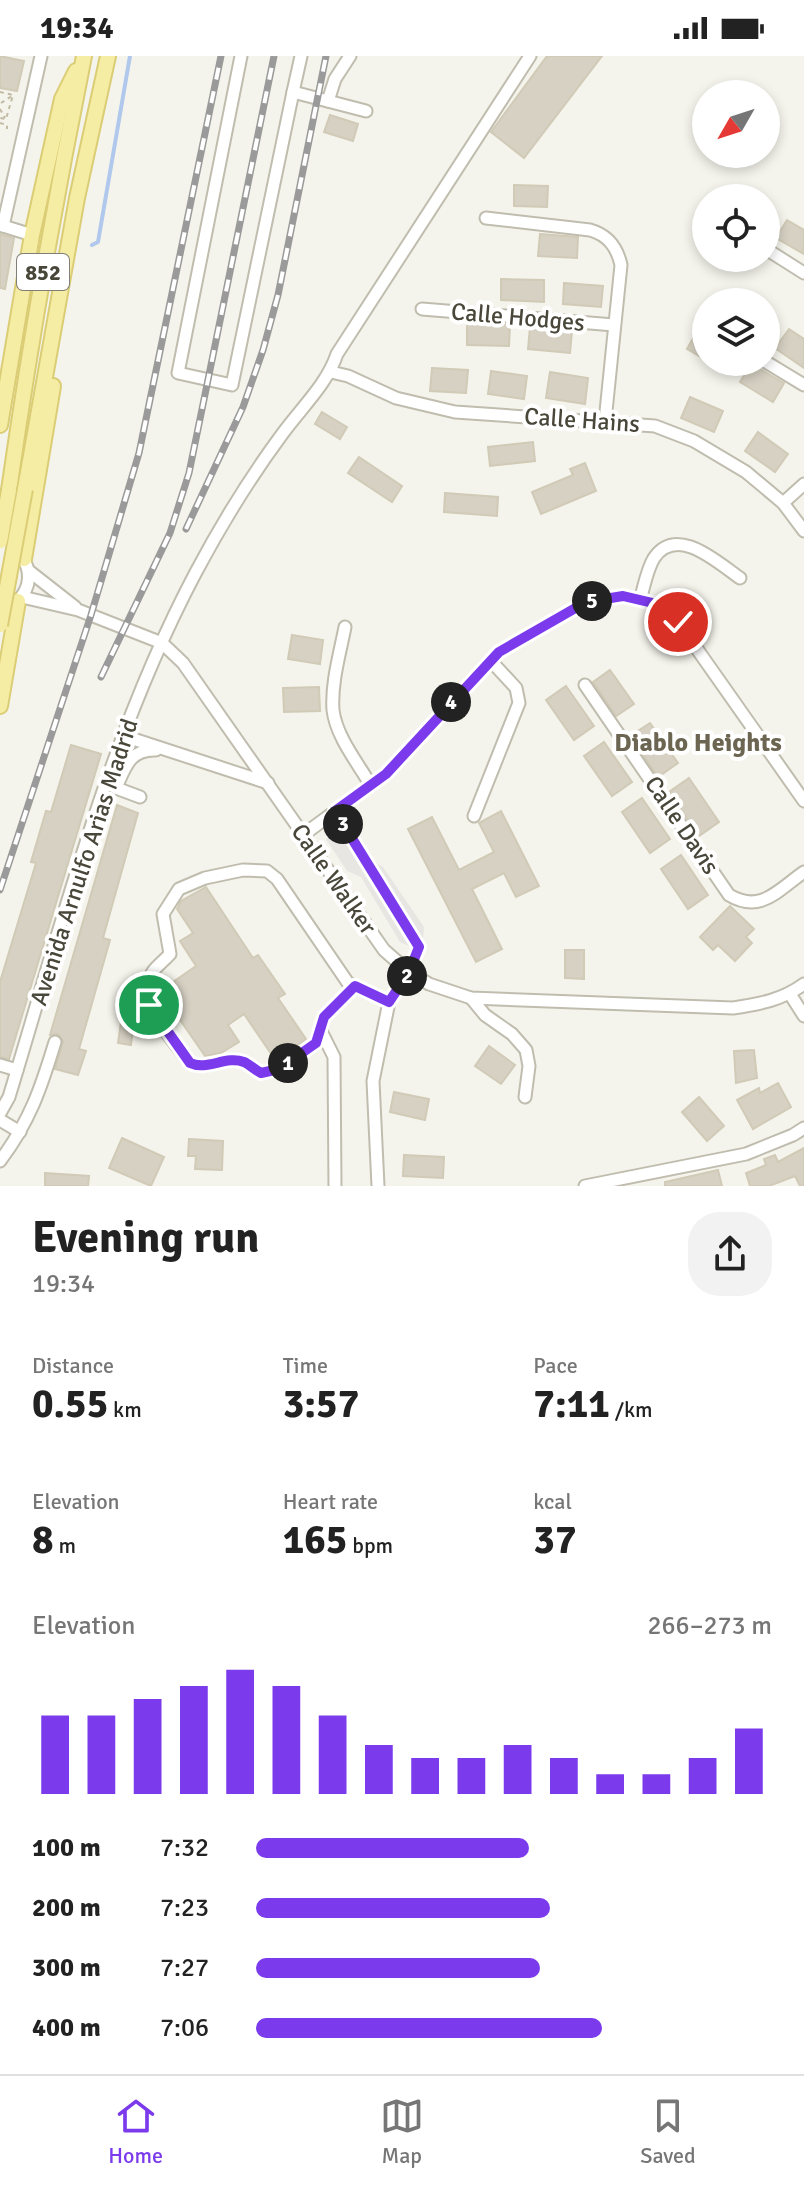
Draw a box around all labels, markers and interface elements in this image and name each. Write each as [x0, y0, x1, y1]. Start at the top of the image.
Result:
text: 19:34 [40, 10, 114, 47]
north arrow [692, 80, 780, 168]
map controls [692, 80, 780, 376]
button: locate [692, 184, 780, 272]
road number: 852 [17, 254, 69, 290]
button: layers [692, 288, 780, 376]
street label: Calle Hodges [450, 296, 586, 338]
street label: Calle Hains [523, 401, 641, 439]
pin: 5 [572, 581, 612, 621]
text: 5 [586, 587, 598, 614]
pin [644, 588, 712, 656]
icon: check [656, 600, 700, 644]
pin: 4 [431, 682, 471, 722]
text: 4 [445, 688, 457, 715]
street label: Avenida Arnulfo Arias Madrid [23, 715, 145, 1009]
district label: Diablo Heights [614, 727, 782, 759]
street label: Calle Davis [638, 770, 726, 880]
pin: 3 [323, 804, 363, 844]
text: 3 [337, 810, 349, 837]
street label: Calle Walker [285, 818, 383, 940]
pin: 2 [387, 956, 427, 996]
text: 2 [401, 962, 413, 989]
pin [115, 971, 183, 1039]
icon: arrive [127, 983, 171, 1027]
pin: 1 [268, 1043, 308, 1083]
text: 1 [282, 1049, 294, 1076]
text: Evening run [32, 1211, 259, 1265]
button: share [688, 1212, 772, 1296]
text: 19:34 [32, 1268, 95, 1300]
text: Distance [32, 1352, 114, 1379]
text: Time [283, 1352, 328, 1379]
text: Pace [533, 1352, 578, 1379]
text: 0.55 [32, 1379, 108, 1429]
text: 3:57 [283, 1379, 359, 1429]
text: 7:11 [533, 1379, 610, 1429]
text: km [108, 1396, 142, 1423]
text: /km [610, 1396, 653, 1423]
text: Elevation [32, 1488, 120, 1515]
text: Heart rate [283, 1488, 378, 1515]
text: kcal [533, 1488, 572, 1515]
text: 8 [32, 1515, 54, 1565]
text: 165 [283, 1515, 347, 1565]
text: 37 [533, 1515, 577, 1565]
text: m [54, 1532, 76, 1559]
text: bpm [347, 1532, 393, 1559]
text: Elevation [32, 1610, 136, 1642]
text: 266–273 m [648, 1610, 772, 1642]
text: 100 m [32, 1832, 101, 1864]
text: 7:32 [160, 1832, 209, 1864]
text: 200 m [32, 1892, 101, 1924]
text: 7:23 [160, 1892, 209, 1924]
text: 300 m [32, 1952, 101, 1984]
text: 7:27 [160, 1952, 209, 1984]
text: 400 m [32, 2012, 101, 2044]
text: 7:06 [160, 2012, 209, 2044]
tab: Home [108, 2094, 163, 2169]
tab: Map [380, 2094, 424, 2169]
tab: Saved [640, 2094, 696, 2169]

